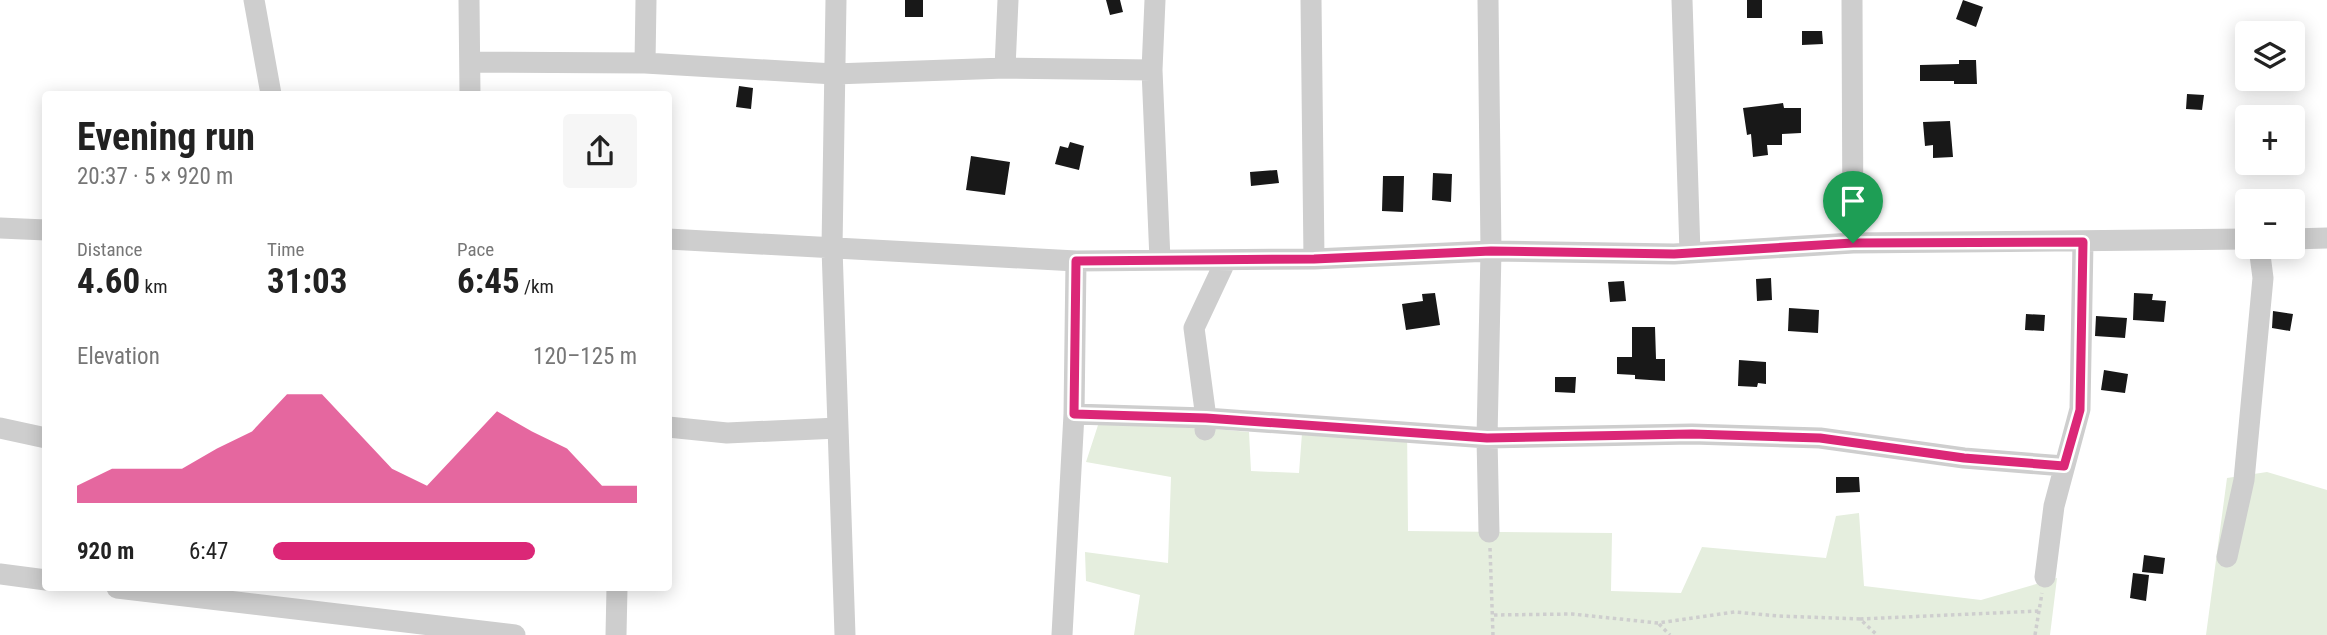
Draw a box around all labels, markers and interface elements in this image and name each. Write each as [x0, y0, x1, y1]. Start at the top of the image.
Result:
map controls [2235, 21, 2305, 259]
button: layers [2235, 21, 2305, 91]
button: + [2235, 105, 2305, 175]
button: share [563, 114, 637, 188]
text: Evening run [77, 115, 255, 159]
text: 20:37 · 5 × 920 m [77, 163, 233, 190]
pin [1823, 171, 1883, 243]
icon: arrive [1834, 182, 1872, 220]
button: − [2235, 189, 2305, 259]
text: Distance [77, 238, 142, 261]
text: Time [267, 238, 304, 261]
text: Pace [457, 238, 494, 261]
text: 4.60 [77, 261, 140, 302]
text: 31:03 [267, 261, 347, 302]
text: 6:45 [457, 261, 520, 302]
text: km [140, 275, 167, 298]
text: /km [520, 275, 554, 298]
text: Elevation [77, 343, 160, 370]
text: 120–125 m [533, 343, 637, 370]
text: 920 m [77, 538, 134, 565]
text: 6:47 [189, 538, 228, 565]

